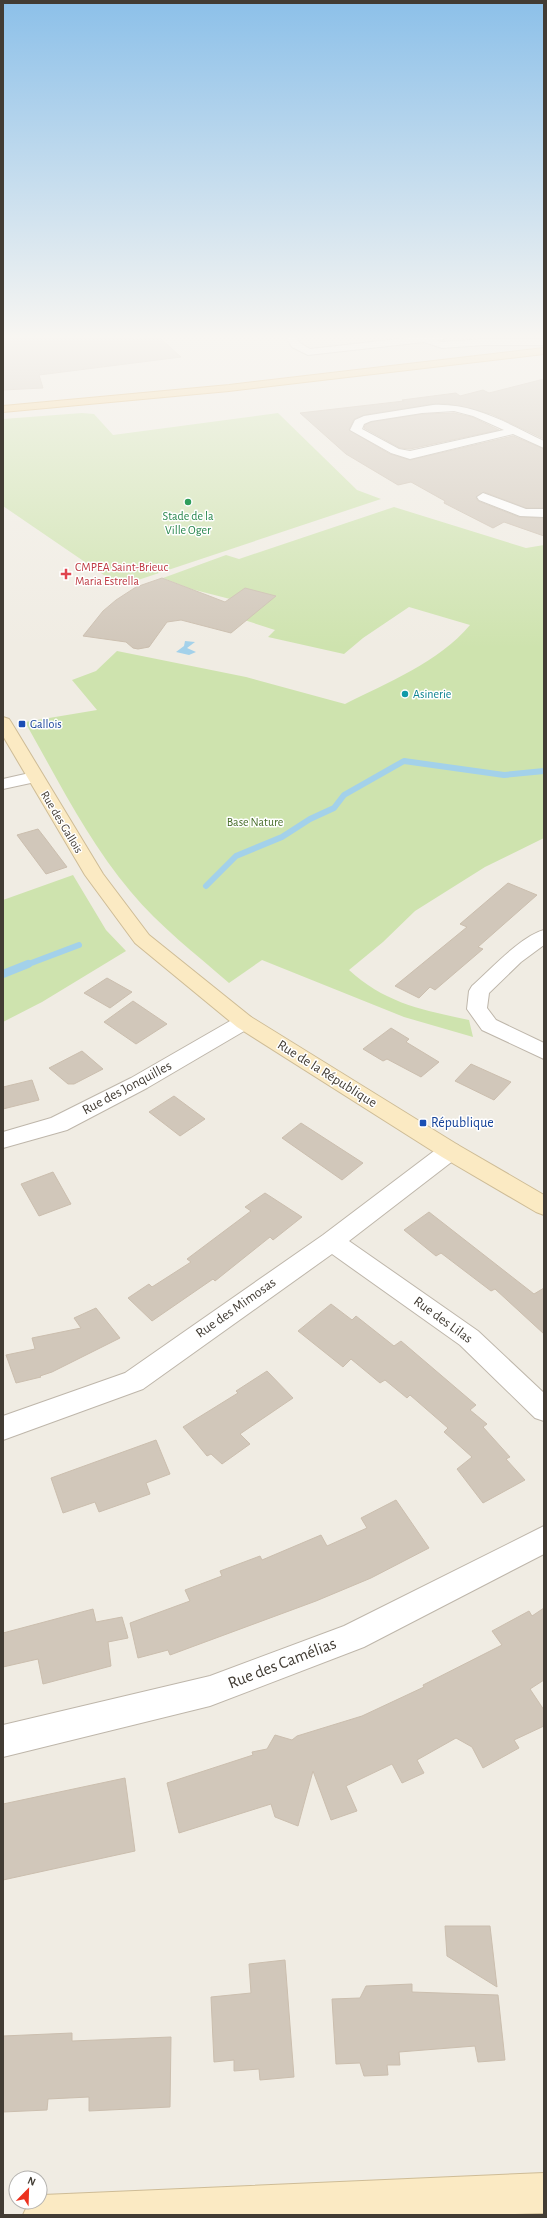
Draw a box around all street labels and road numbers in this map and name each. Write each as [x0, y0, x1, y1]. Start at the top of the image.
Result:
street label: Rue des Gallois [39, 789, 85, 855]
street label: Rue de la République [275, 1038, 379, 1110]
street label: Rue des Jonquilles [80, 1059, 174, 1117]
street label: Rue des Mimosas [194, 1275, 278, 1341]
street label: Rue des Lilas [411, 1294, 475, 1346]
street label: Rue des Camélias [225, 1635, 339, 1691]

